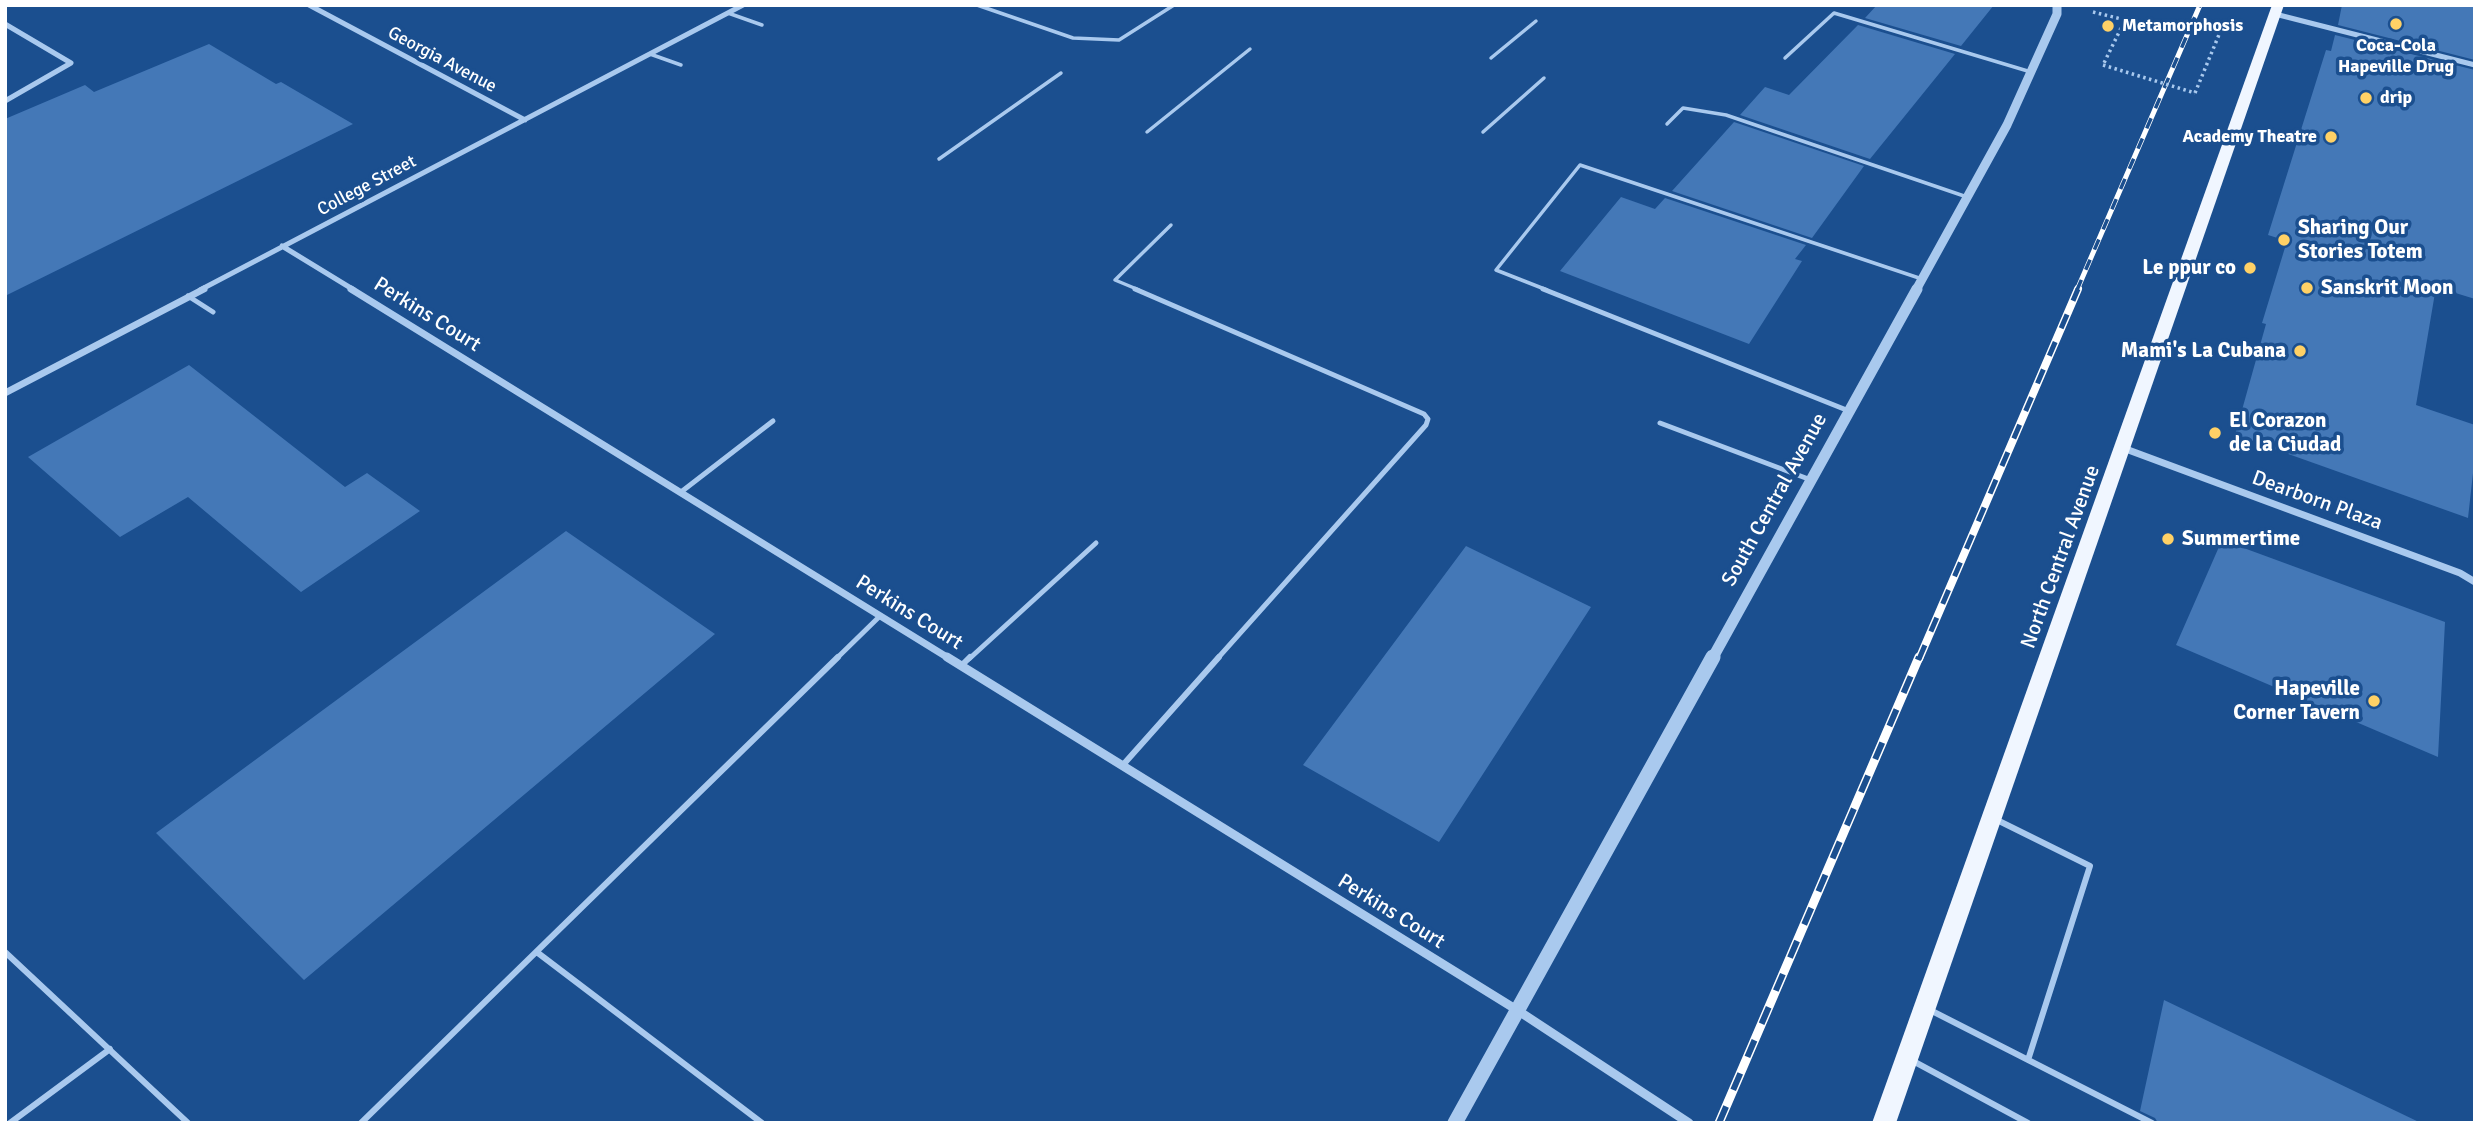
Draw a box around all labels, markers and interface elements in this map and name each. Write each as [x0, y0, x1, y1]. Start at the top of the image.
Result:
place label: Metamorphosis [2122, 15, 2243, 37]
marker: Coca-Cola Hapeville Drug [2388, 16, 2404, 32]
marker: Metamorphosis [2100, 18, 2116, 34]
street label: Georgia Avenue [384, 22, 500, 98]
place label: Coca-Cola Hapeville Drug [2338, 35, 2454, 78]
place label: drip [2380, 87, 2412, 109]
marker: drip [2358, 90, 2374, 106]
place label: Academy Theatre [2183, 126, 2317, 148]
marker: Academy Theatre [2323, 129, 2339, 145]
street label: College Street [314, 151, 420, 221]
place label: Sharing Our Stories Totem [2298, 215, 2423, 265]
marker: Sharing Our Stories Totem [2276, 232, 2292, 248]
place label: Le ppur co [2142, 255, 2236, 281]
marker: Le ppur co [2242, 260, 2258, 276]
street label: Perkins Court [369, 272, 485, 358]
place label: Sanskrit Moon [2321, 275, 2454, 301]
marker: Sanskrit Moon [2299, 280, 2315, 296]
place label: Mami's La Cubana [2121, 338, 2286, 364]
marker: Mami's La Cubana [2292, 343, 2308, 359]
place label: El Corazon de la Ciudad [2229, 408, 2341, 458]
street label: South Central Avenue [1717, 409, 1833, 591]
marker: El Corazon de la Ciudad [2207, 425, 2223, 441]
street label: North Central Avenue [2016, 462, 2106, 652]
street label: Dearborn Plaza [2248, 466, 2386, 536]
place label: Summertime [2182, 526, 2300, 552]
marker: Summertime [2160, 531, 2176, 547]
street label: Perkins Court [851, 570, 967, 656]
place label: Hapeville Corner Tavern [2233, 676, 2360, 726]
marker: Hapeville Corner Tavern [2366, 693, 2382, 709]
street label: Perkins Court [1333, 869, 1449, 955]

